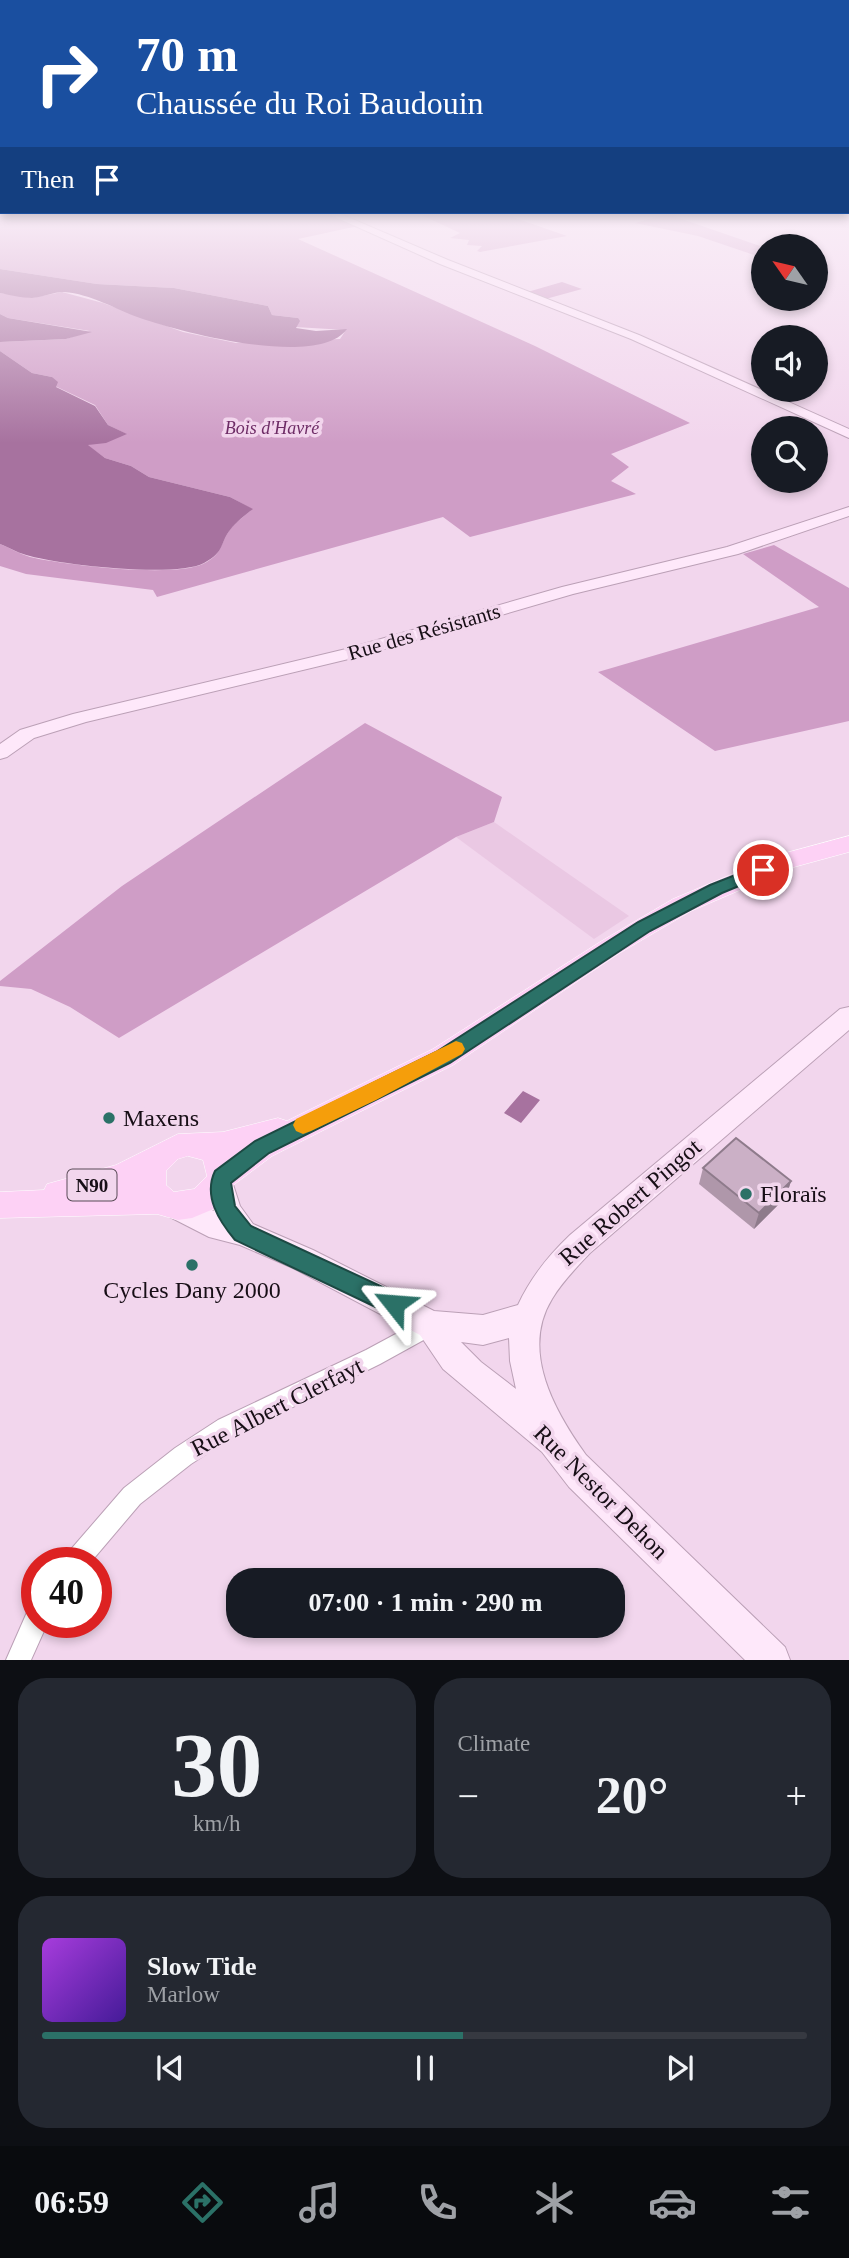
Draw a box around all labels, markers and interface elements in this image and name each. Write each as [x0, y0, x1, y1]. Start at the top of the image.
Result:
text: 70 m [136, 27, 238, 82]
icon: right [21, 28, 112, 119]
text: Chaussée du Roi Baudouin [136, 85, 484, 121]
icon: arrive [88, 161, 126, 199]
text: Then [21, 165, 74, 194]
north arrow [751, 234, 828, 312]
map controls [751, 234, 828, 493]
button: sound [751, 325, 828, 402]
button: search [751, 416, 828, 493]
park label: Bois d'Havré [225, 418, 320, 438]
street label: Rue des Résistants [345, 599, 503, 665]
pin [733, 840, 793, 900]
icon: arrive [744, 851, 782, 889]
place label: Maxens [123, 1105, 199, 1131]
marker: Maxens [101, 1110, 117, 1126]
street label: Rue Robert Pingot [554, 1133, 706, 1270]
road number: N90 [68, 1170, 116, 1200]
place label: Floraïs [760, 1181, 827, 1207]
marker: Floraïs [738, 1186, 754, 1202]
marker: Cycles Dany 2000 [184, 1257, 200, 1273]
position arrow [357, 1267, 431, 1341]
place label: Cycles Dany 2000 [103, 1277, 281, 1303]
street label: Rue Albert Clerfayt [187, 1352, 368, 1462]
street label: Rue Nestor Dehon [529, 1420, 673, 1564]
speed limit sign: 40 [21, 1547, 112, 1638]
text: 07:00 · 1 min · 290 m [309, 1588, 543, 1617]
text: 30 [171, 1715, 262, 1816]
text: Climate [458, 1731, 530, 1756]
text: 20° [596, 1767, 669, 1824]
text: − [458, 1775, 479, 1817]
text: + [786, 1775, 807, 1817]
text: km/h [193, 1811, 240, 1836]
text: Slow Tide [147, 1952, 257, 1981]
text: Marlow [147, 1982, 220, 2007]
icon: previous [151, 2049, 189, 2087]
icon: pause [406, 2049, 444, 2087]
icon: next [661, 2049, 699, 2087]
icon: directions [178, 2178, 227, 2227]
icon: music [295, 2178, 344, 2227]
icon: phone [413, 2178, 462, 2227]
icon: climate [530, 2178, 579, 2227]
icon: car [648, 2178, 697, 2227]
icon: filters [766, 2178, 815, 2227]
text: 06:59 [34, 2184, 109, 2220]

